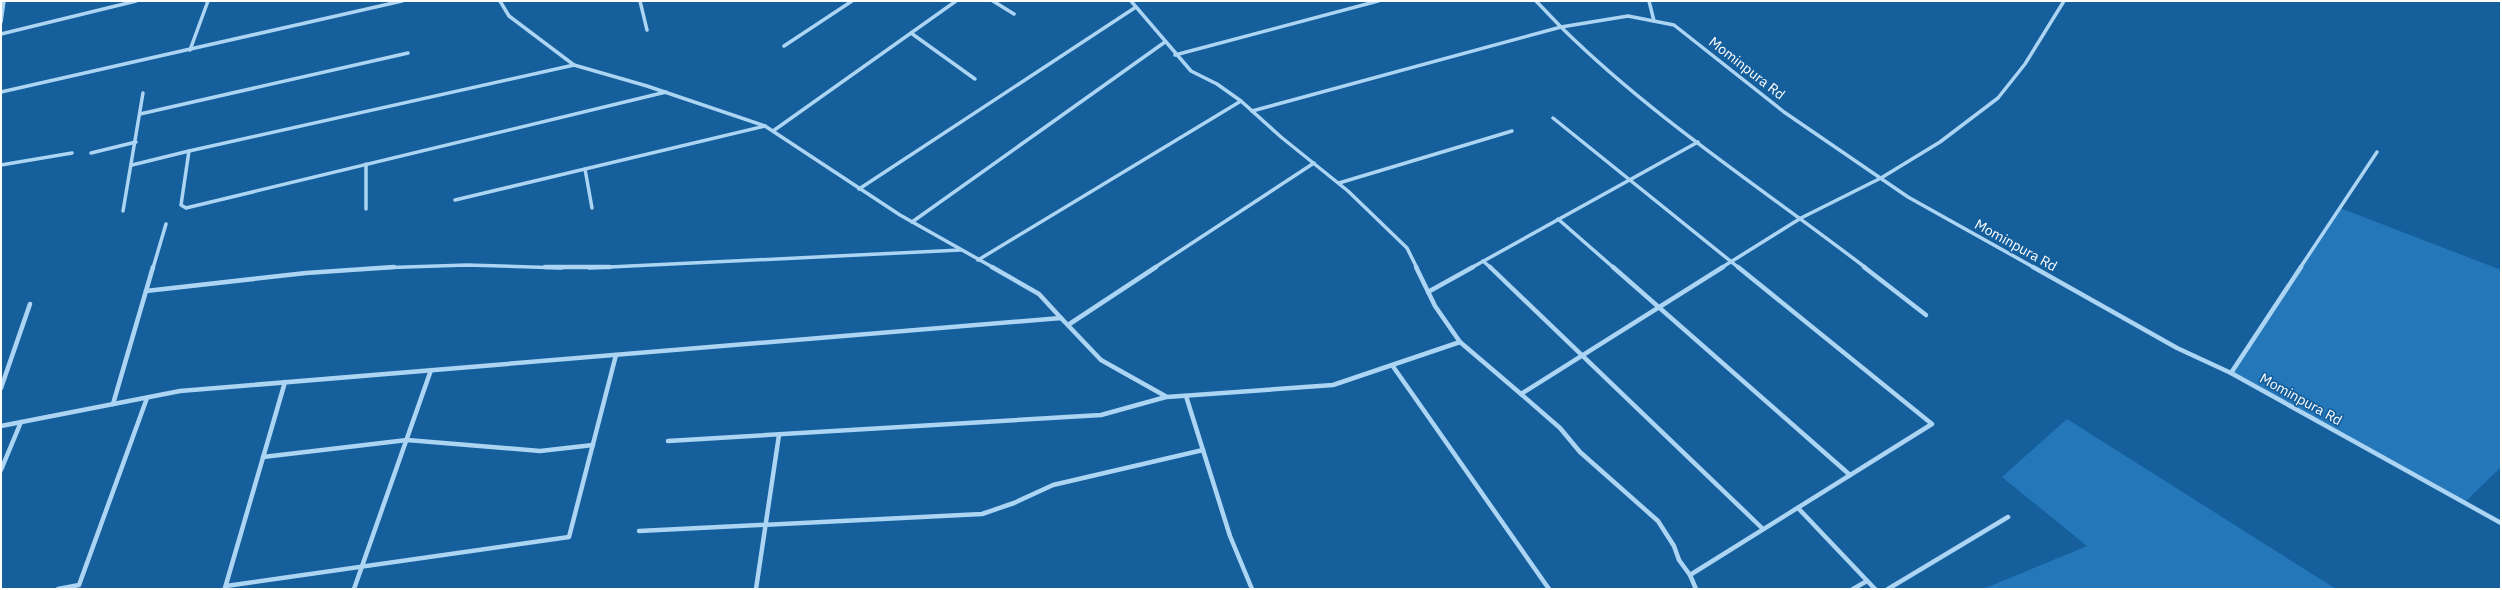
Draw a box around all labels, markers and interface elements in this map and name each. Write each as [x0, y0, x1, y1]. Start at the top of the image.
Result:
street label: Mominpura Rd [1705, 33, 1789, 103]
street label: Mominpura Rd [1972, 215, 2060, 275]
street label: Mominpura Rd [2257, 369, 2345, 429]

